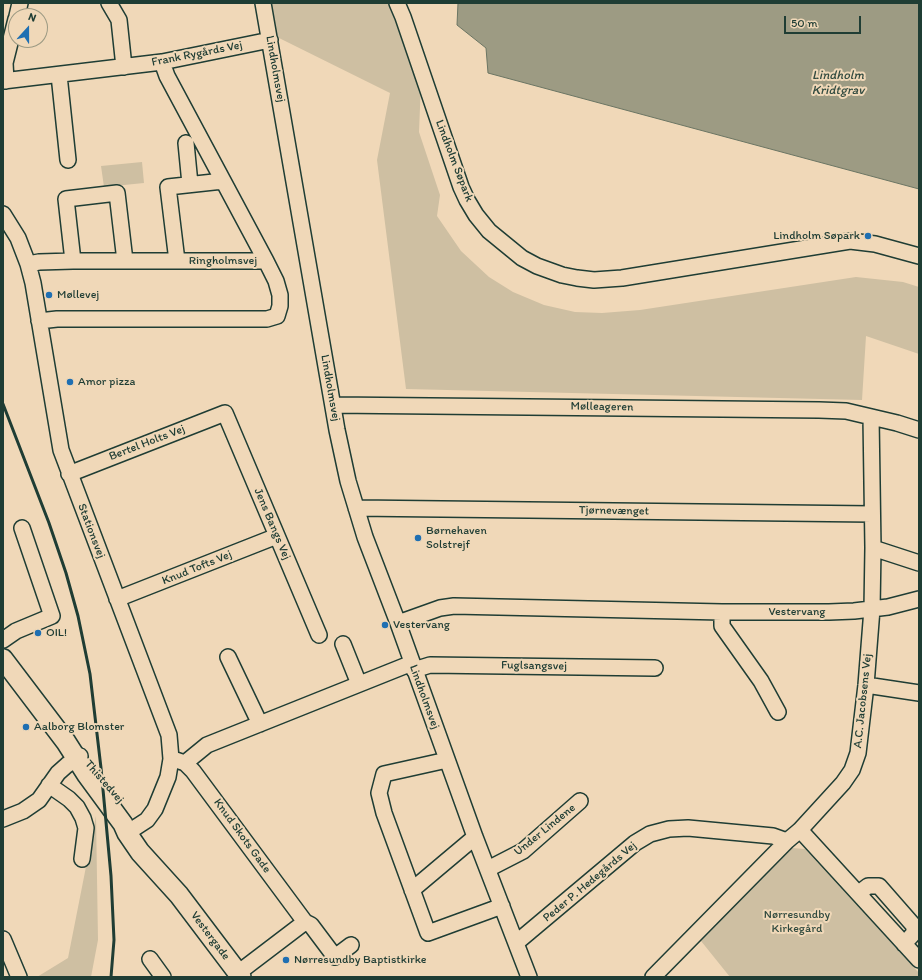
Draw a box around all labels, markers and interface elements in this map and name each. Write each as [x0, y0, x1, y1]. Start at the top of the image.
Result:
north arrow [8, 8, 48, 48]
scale bar [786, 8, 863, 34]
text: N [26, 10, 38, 25]
text: 50 m [791, 16, 817, 30]
street label: Lindholmsvej [262, 34, 288, 104]
street label: Frank Rygårds Vej [150, 38, 244, 70]
water label: Lindholm Kridtgrav [812, 68, 864, 99]
street label: Lindholm Søpark [432, 118, 476, 204]
place label: Lindholm Søpark [773, 229, 860, 243]
marker: Lindholm Søpark [863, 231, 873, 241]
street label: Ringholmsvej [189, 254, 257, 268]
place label: Møllevej [57, 288, 99, 302]
marker: Møllevej [44, 290, 54, 300]
street label: Lindholmsvej [317, 353, 343, 423]
place label: Amor pizza [78, 375, 135, 389]
marker: Amor pizza [65, 377, 75, 387]
street label: Mølleageren [570, 399, 634, 415]
street label: Bertel Holts Vej [107, 422, 187, 464]
street label: Jens Bangs Vej [250, 486, 294, 562]
street label: Stationsvej [74, 502, 108, 560]
street label: Tjørnevænget [579, 503, 649, 519]
place label: Børnehaven Solstrejf [426, 524, 487, 552]
marker: Børnehaven Solstrejf [413, 533, 423, 543]
street label: Knud Tofts Vej [160, 547, 234, 589]
street label: Vestervang [769, 605, 825, 619]
place label: Vestervang [393, 618, 450, 632]
marker: Vestervang [380, 620, 390, 630]
place label: OIL! [46, 626, 67, 640]
marker: OIL! [33, 628, 43, 638]
street label: A.C. Jacobsens Vej [851, 653, 875, 749]
street label: Fuglsangsvej [501, 658, 567, 674]
street label: Lindholmsvej [406, 663, 442, 731]
place label: Aalborg Blomster [34, 720, 124, 734]
marker: Aalborg Blomster [21, 722, 31, 732]
street label: Thistedvej [81, 757, 127, 807]
street label: Knud Skots Gade [210, 796, 274, 876]
street label: Under Lindene [511, 801, 579, 859]
street label: Peder P. Hedegårds Vej [540, 839, 640, 925]
park label: Nørresundby Kirkegård [764, 908, 830, 936]
street label: Vestergade [187, 909, 233, 963]
place label: Nørresundby Baptistkirke [294, 953, 427, 967]
marker: Nørresundby Baptistkirke [281, 955, 291, 965]

